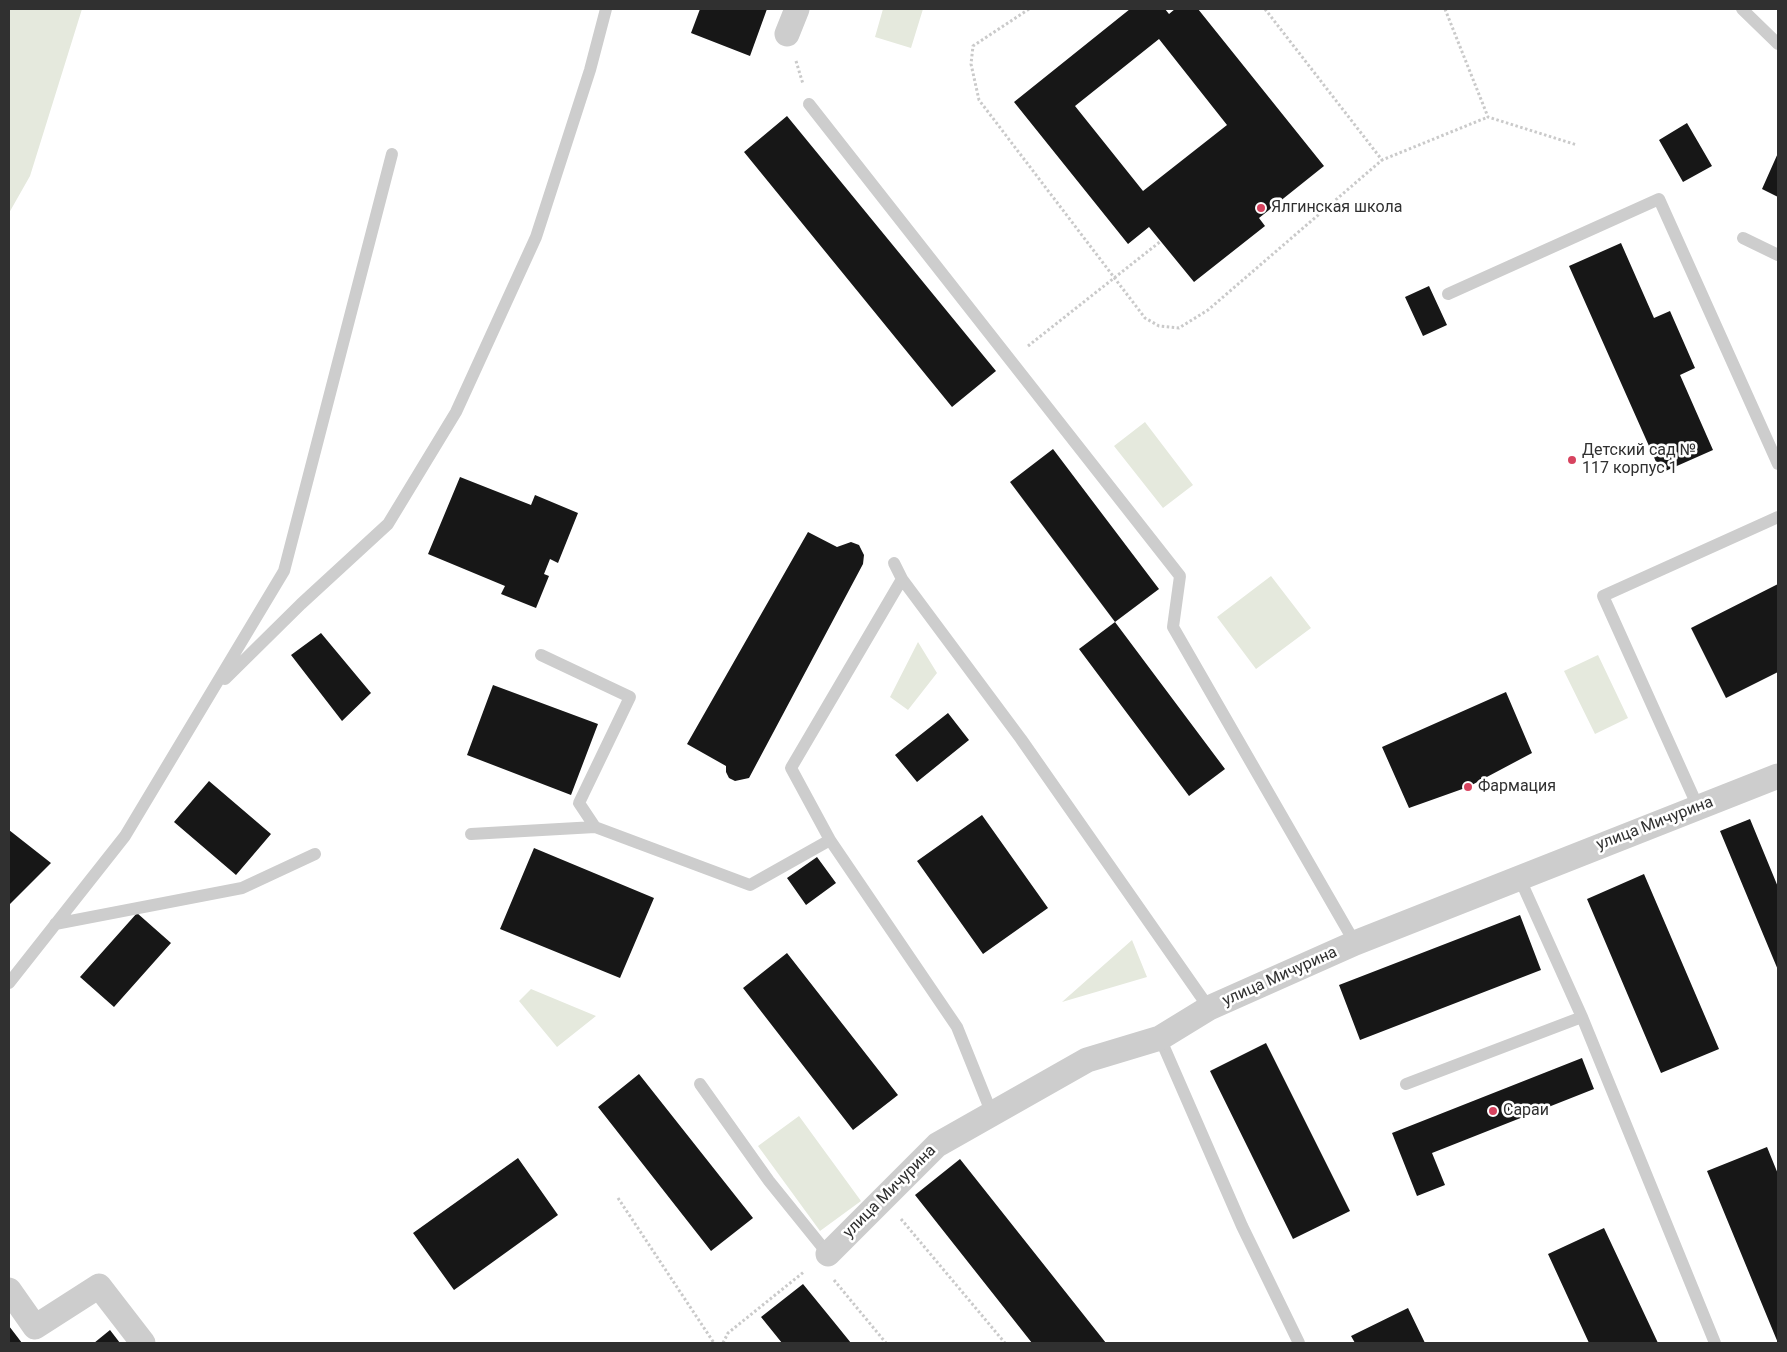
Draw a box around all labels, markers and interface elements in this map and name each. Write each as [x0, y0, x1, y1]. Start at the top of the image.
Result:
place label: Ялгинская школа [1271, 198, 1402, 218]
marker: Ялгинская школа [1255, 202, 1267, 214]
place label: Детский сад № 117 корпус 1 [1582, 441, 1696, 479]
marker: Детский сад № 117 корпус 1 [1566, 454, 1578, 466]
place label: Фармация [1478, 777, 1556, 797]
marker: Фармация [1462, 781, 1474, 793]
street label: улица Мичурина [1594, 793, 1716, 855]
street label: улица Мичурина [1220, 943, 1340, 1011]
place label: Сараи [1503, 1101, 1549, 1121]
marker: Сараи [1487, 1105, 1499, 1117]
street label: улица Мичурина [840, 1142, 940, 1242]

